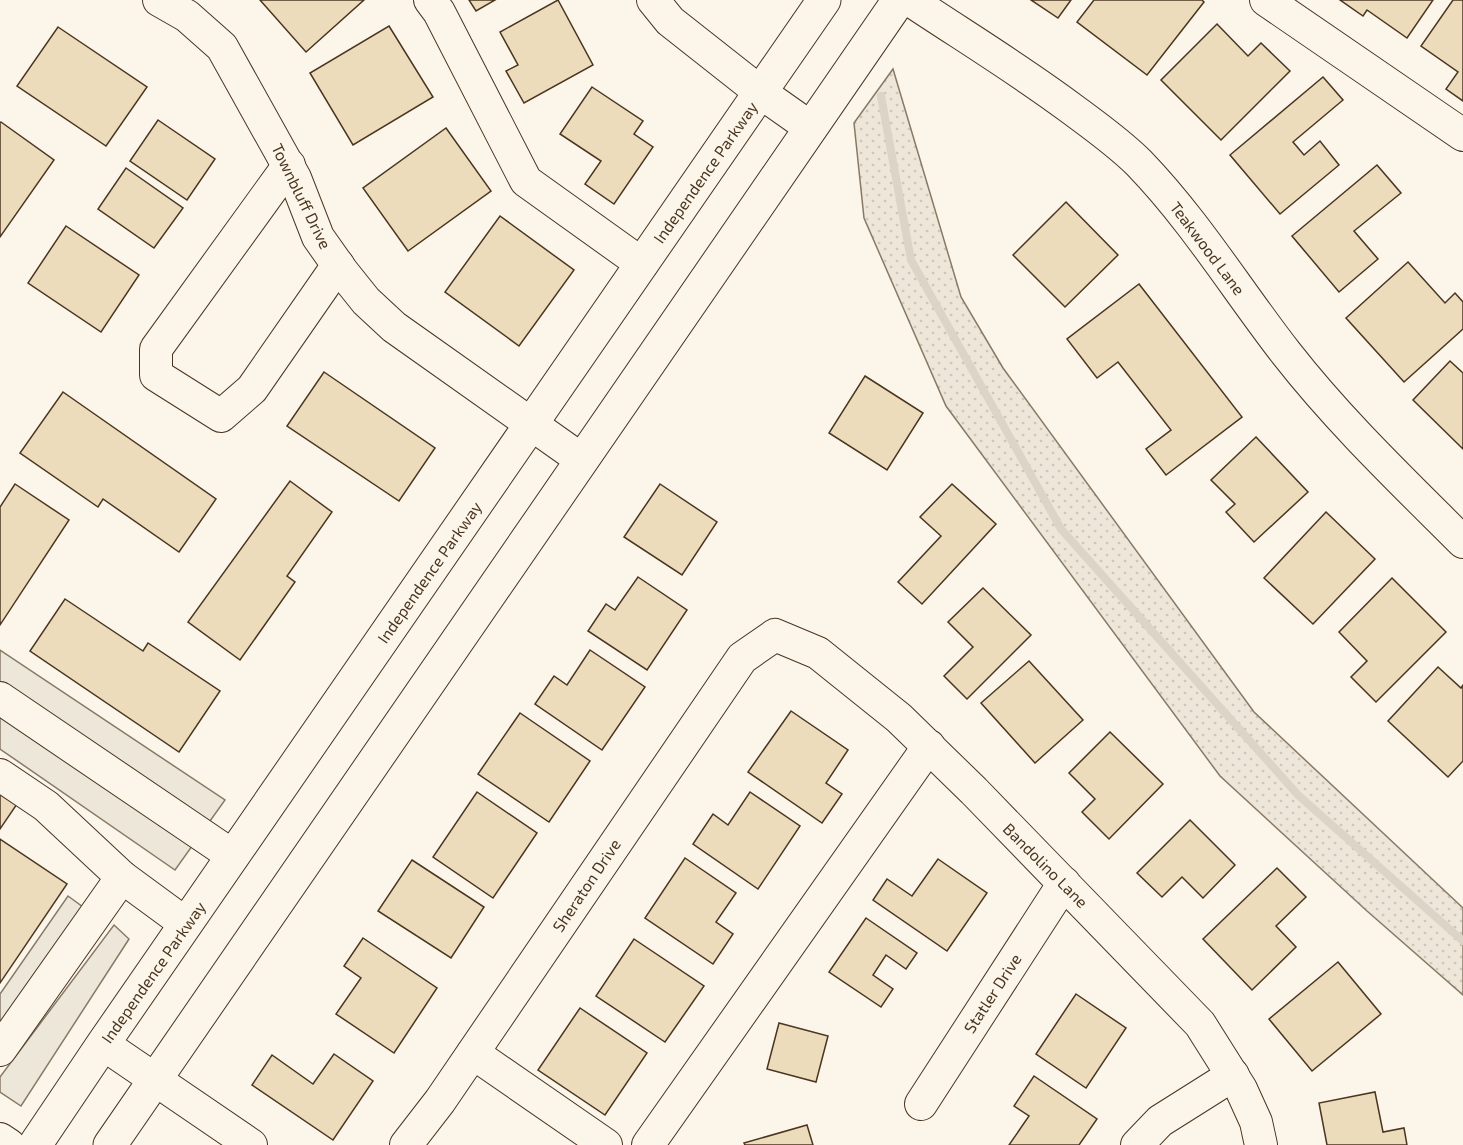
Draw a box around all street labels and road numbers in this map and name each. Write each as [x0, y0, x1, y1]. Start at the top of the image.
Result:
street label: Independence Parkway [649, 97, 761, 246]
street label: Townbluff Drive [268, 140, 336, 252]
street label: Teakwood Lane [1167, 198, 1249, 298]
street label: Independence Parkway [373, 497, 485, 646]
street label: Bandolino Lane [1000, 819, 1092, 911]
street label: Sheraton Drive [548, 835, 624, 935]
street label: Independence Parkway [97, 897, 209, 1046]
street label: Statler Drive [959, 950, 1025, 1036]

